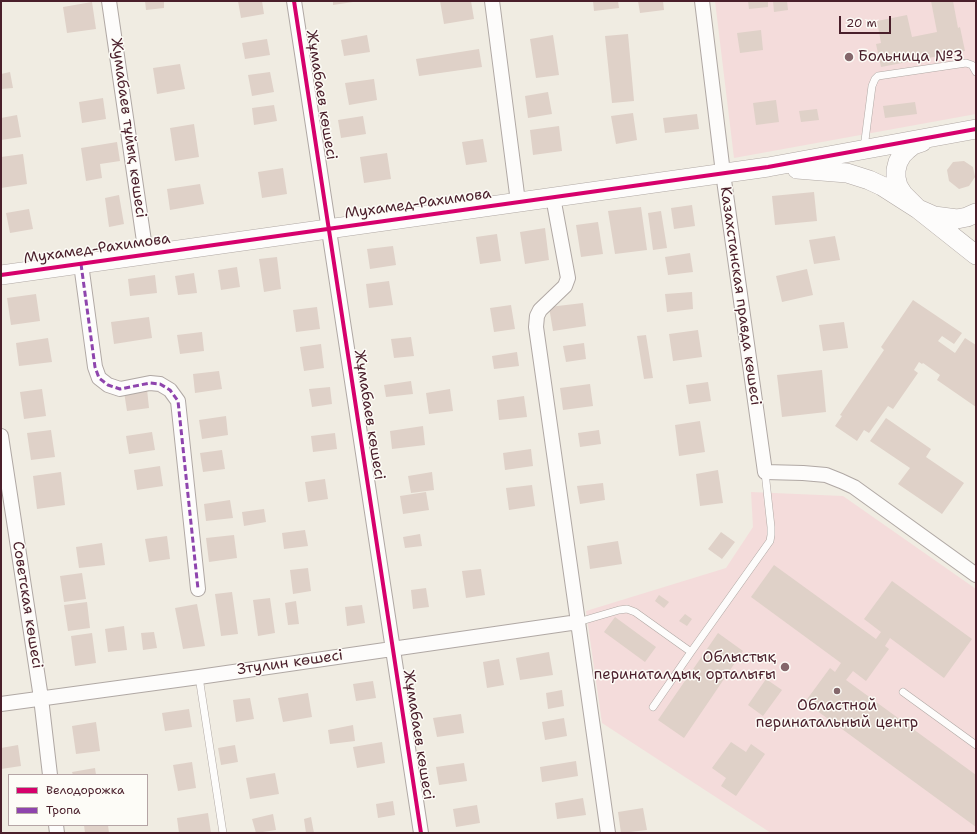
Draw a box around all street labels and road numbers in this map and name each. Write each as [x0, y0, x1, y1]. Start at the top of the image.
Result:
street label: Жұмабаев көшесі [302, 29, 340, 161]
street label: Жумабаев тұйық көшесі [106, 37, 150, 219]
street label: Мухамед-Рахимова [343, 185, 493, 223]
street label: Казахстанская правда көшесі [716, 185, 764, 407]
street label: Мухамед-Рахимова [22, 230, 172, 268]
street label: Жұмабаев көшесі [350, 349, 388, 481]
street label: Советская көшесі [8, 540, 46, 670]
street label: Зтулин көшесі [236, 647, 344, 679]
street label: Жұмабаев көшесі [399, 669, 437, 801]

